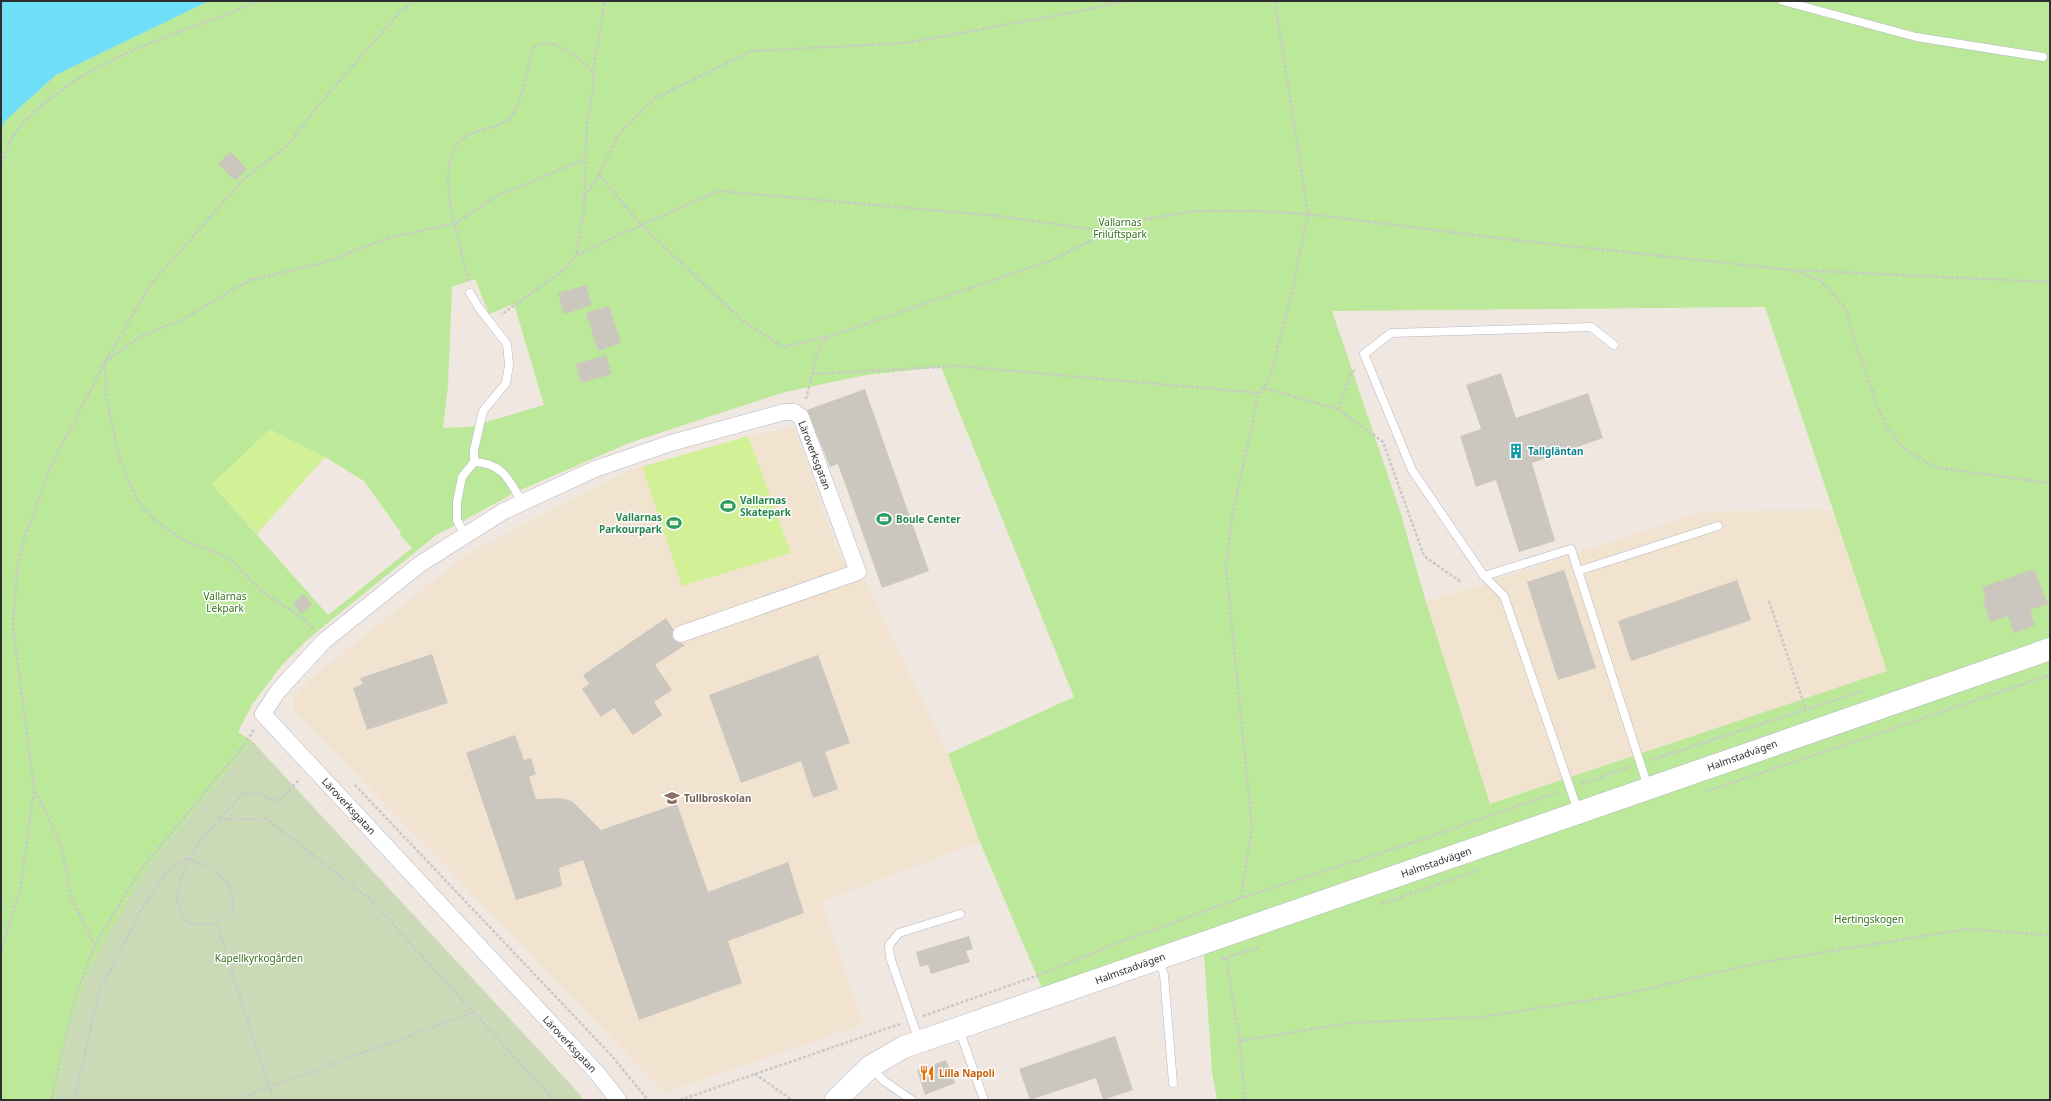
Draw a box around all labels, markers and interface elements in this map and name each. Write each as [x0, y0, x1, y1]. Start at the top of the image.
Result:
park label: Vallarnas Friluftspark [1093, 215, 1148, 241]
street label: Läroverksgatan [795, 419, 835, 491]
building icon: Tallgläntan [1507, 442, 1525, 460]
place label: Tallgläntan [1528, 444, 1584, 458]
place label: Vallarnas Skatepark [740, 493, 792, 519]
sports icon: Vallarnas Skatepark [719, 497, 737, 515]
place label: Vallarnas Parkourpark [599, 510, 663, 536]
sports icon: Boule Center [875, 510, 893, 528]
place label: Boule Center [896, 512, 961, 526]
sports icon: Vallarnas Parkourpark [665, 514, 683, 532]
park label: Vallarnas Lekpark [204, 589, 247, 615]
street label: Halmstadvägen [1705, 736, 1779, 774]
street label: Läroverksgatan [319, 775, 379, 837]
school or university icon: Tullbroskolan [663, 789, 681, 807]
place label: Tullbroskolan [684, 791, 752, 805]
street label: Halmstadvägen [1399, 843, 1473, 881]
park label: Hertingskogen [1834, 912, 1904, 926]
street label: Halmstadvägen [1093, 949, 1167, 987]
park label: Kapellkyrkogården [215, 951, 303, 965]
street label: Läroverksgatan [540, 1013, 600, 1075]
restaurant icon: Lilla Napoli [918, 1064, 936, 1082]
place label: Lilla Napoli [939, 1066, 995, 1080]

